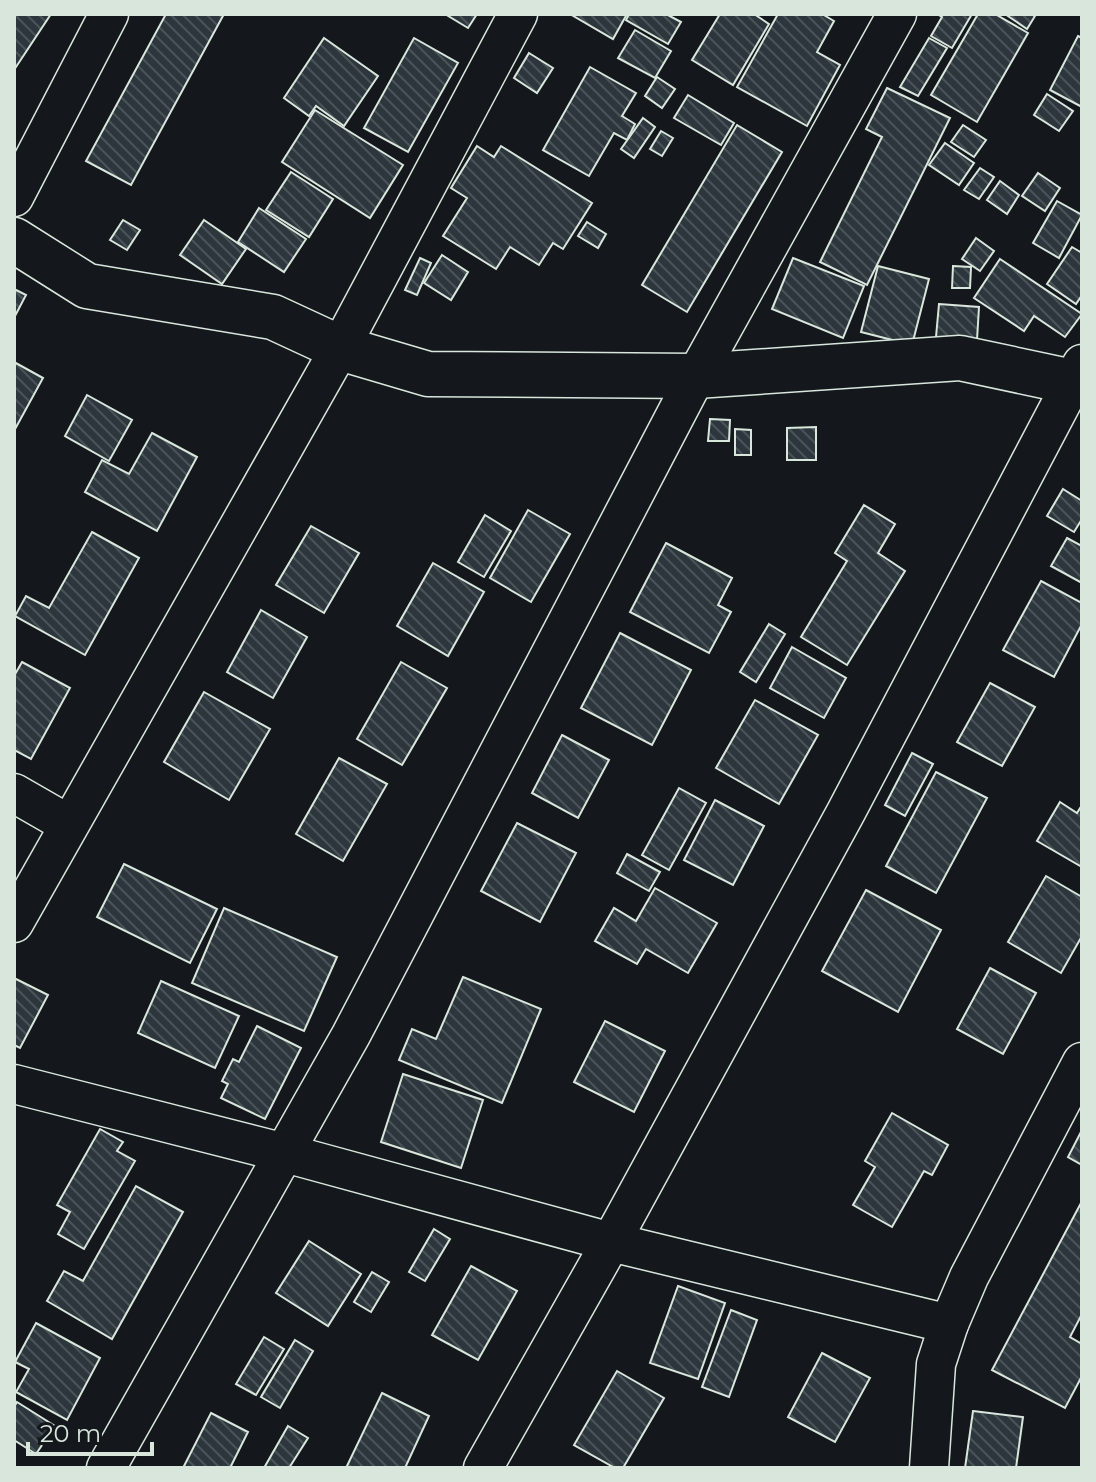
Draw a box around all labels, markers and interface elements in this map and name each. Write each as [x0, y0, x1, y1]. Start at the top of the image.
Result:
scale bar [28, 1406, 152, 1456]
text: 20 m [40, 1419, 101, 1448]

